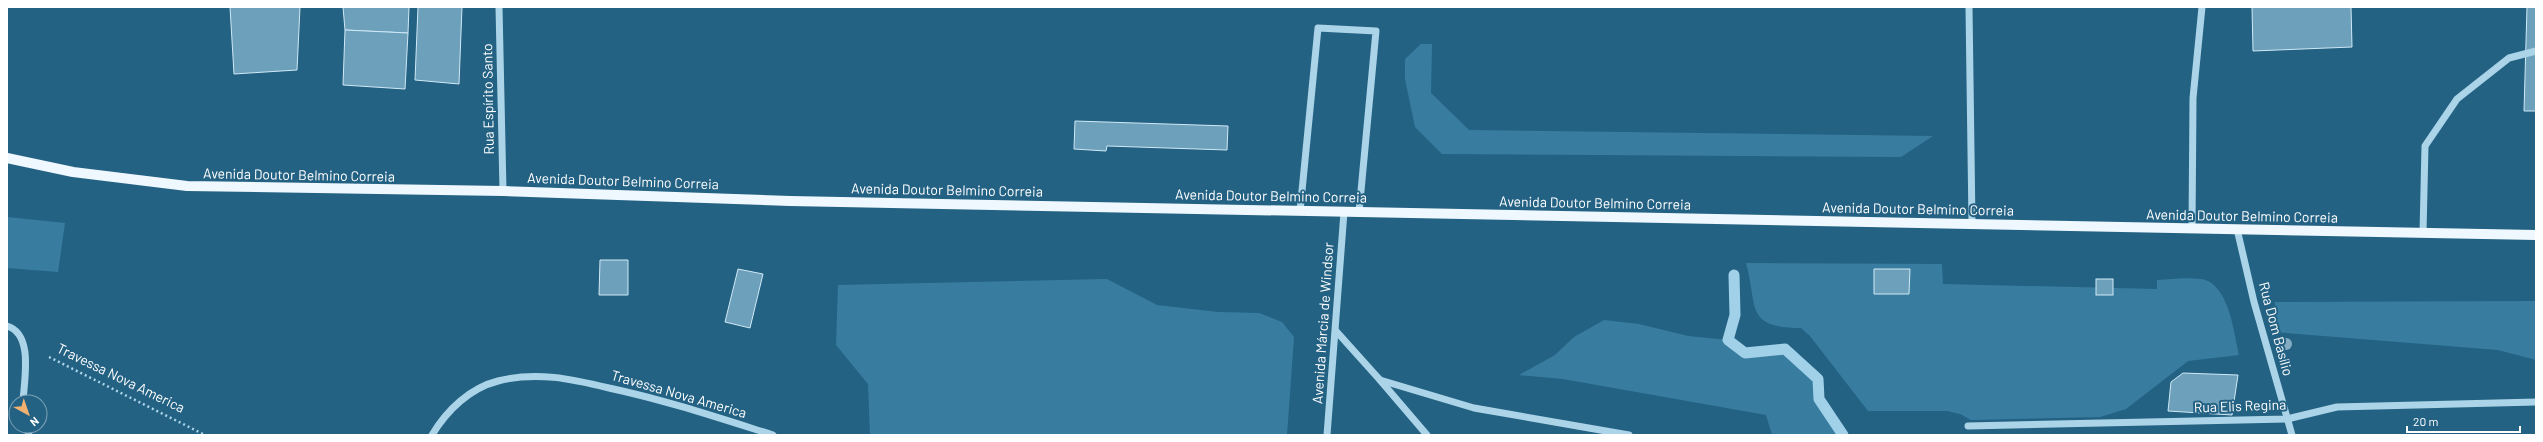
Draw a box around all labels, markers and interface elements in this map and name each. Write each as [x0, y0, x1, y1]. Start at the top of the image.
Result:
street label: Rua Espírito Santo [478, 43, 497, 155]
street label: Avenida Doutor Belmino Correia [203, 164, 395, 185]
street label: Avenida Doutor Belmino Correia [527, 169, 719, 192]
street label: Avenida Doutor Belmino Correia [851, 179, 1043, 200]
street label: Avenida Doutor Belmino Correia [1175, 185, 1367, 206]
street label: Avenida Doutor Belmino Correia [1499, 192, 1691, 213]
street label: Avenida Doutor Belmino Correia [1822, 198, 2014, 219]
street label: Avenida Doutor Belmino Correia [2146, 205, 2338, 226]
street label: Avenida Márcia de Windsor [1308, 242, 1337, 404]
street label: Rua Dom Basílio [2256, 280, 2297, 378]
street label: Travessa Nova America [55, 339, 188, 416]
street label: Travessa Nova America [609, 366, 749, 421]
north arrow [8, 394, 48, 434]
street label: Rua Elis Regina [2193, 395, 2287, 416]
scale bar [2407, 408, 2520, 434]
text: 20 m [2413, 414, 2439, 428]
text: N [28, 415, 42, 429]

